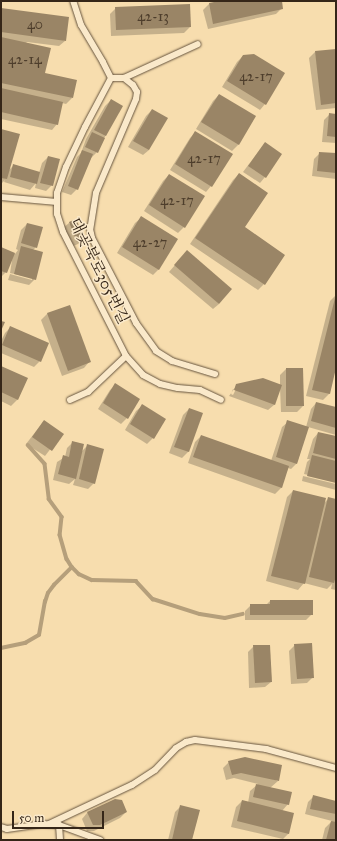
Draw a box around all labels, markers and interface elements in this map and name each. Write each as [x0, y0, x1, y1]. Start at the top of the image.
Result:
house number: 42-13 [137, 9, 169, 25]
house number: 40 [27, 17, 43, 33]
house number: 42-14 [8, 52, 42, 68]
house number: 42-17 [239, 69, 273, 85]
house number: 42-17 [187, 151, 221, 167]
house number: 42-17 [160, 193, 194, 209]
street label: 대곶북로305번길 [65, 215, 133, 327]
house number: 42-27 [133, 235, 167, 251]
scale bar [14, 803, 106, 829]
text: 50 m [19, 811, 44, 825]

